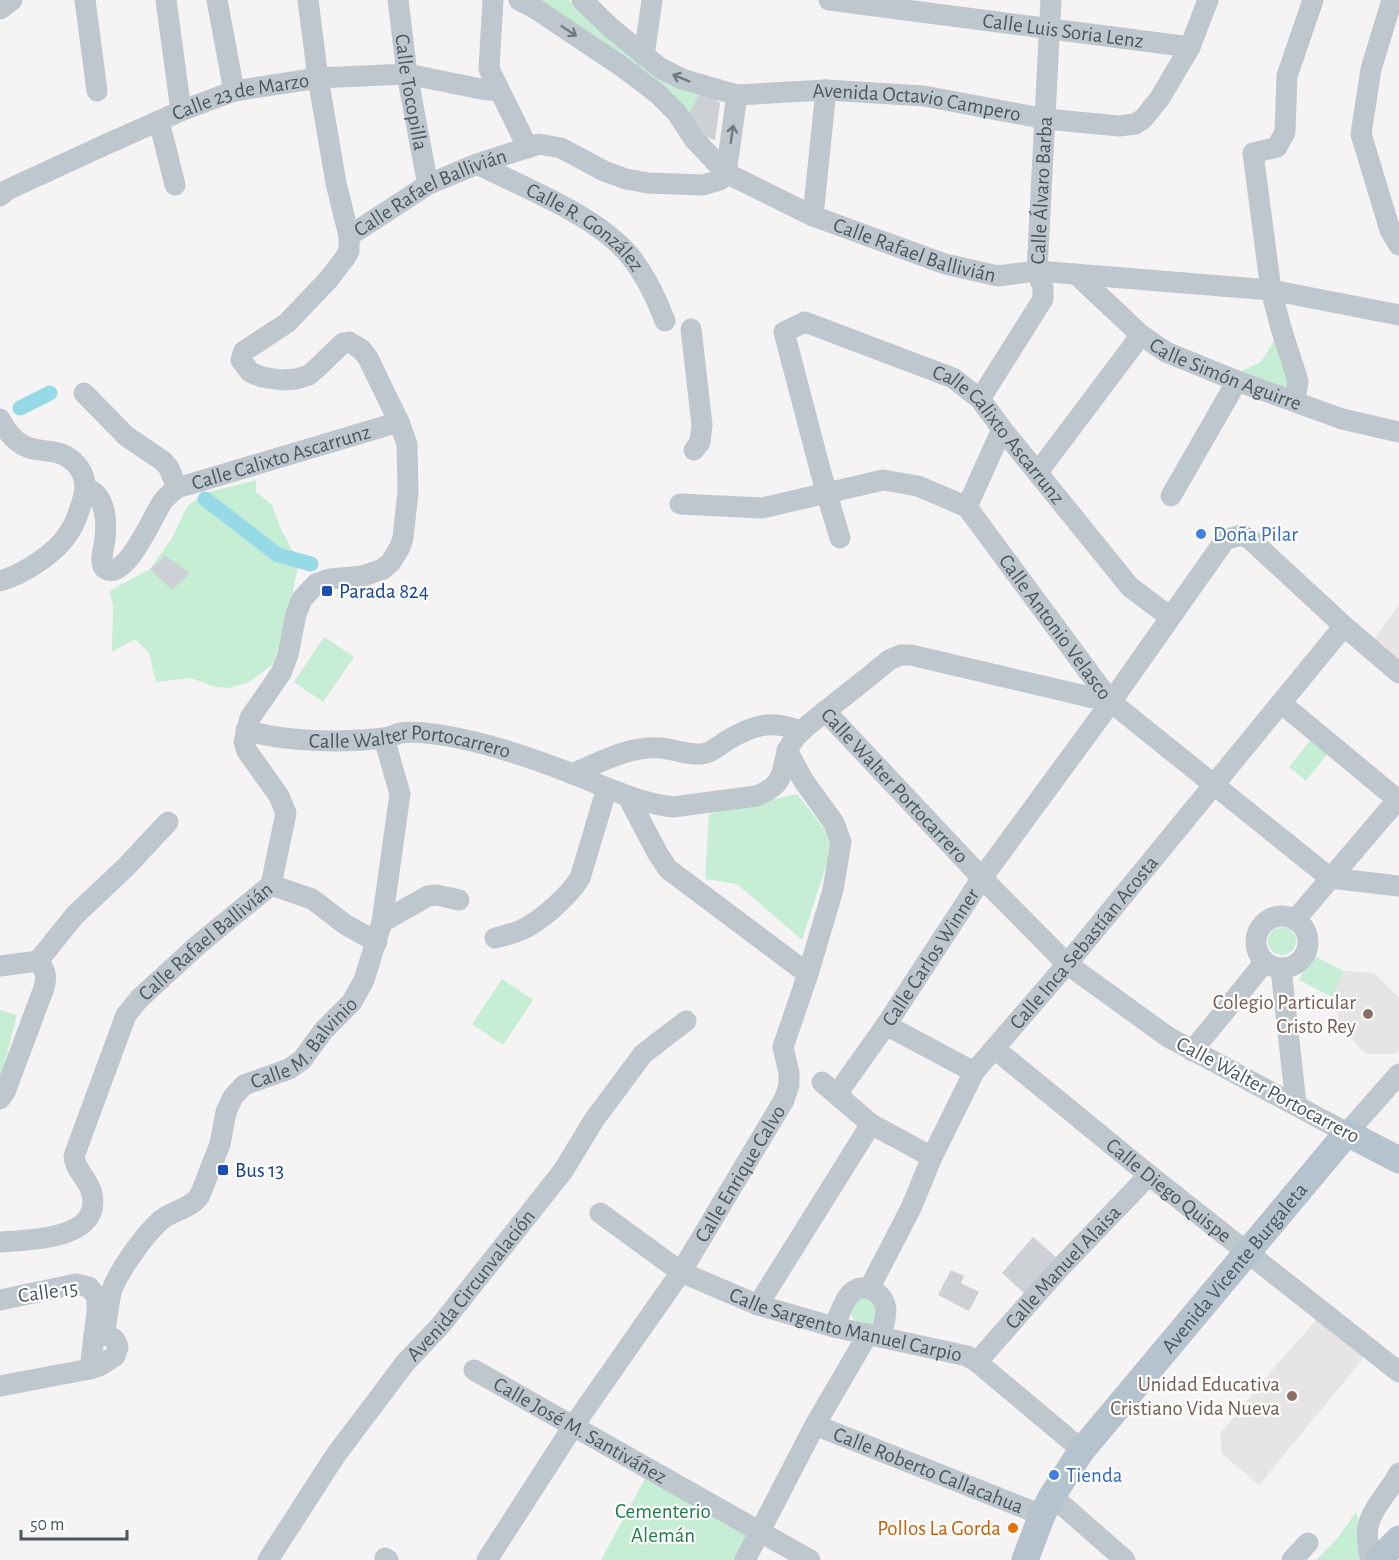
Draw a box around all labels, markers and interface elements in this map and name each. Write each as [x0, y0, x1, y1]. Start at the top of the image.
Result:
street label: Calle Luis Soria Lenz [981, 10, 1145, 51]
one-way arrow [560, 25, 577, 37]
street label: Calle Tocopilla [392, 33, 432, 152]
street label: Calle 23 de Marzo [169, 69, 310, 124]
one-way arrow [673, 72, 691, 83]
street label: Avenida Octavio Campero [812, 79, 1023, 125]
street label: Calle Álvaro Barba [1027, 116, 1055, 265]
one-way arrow [726, 125, 737, 144]
street label: Calle Rafael Ballivián [350, 145, 509, 240]
street label: Calle R. González [523, 179, 648, 275]
street label: Calle Rafael Ballivián [830, 214, 998, 286]
street label: Calle Simón Aguirre [1146, 334, 1304, 414]
street label: Calle Calixto Ascarrunz [930, 361, 1069, 508]
street label: Calle Calixto Ascarrunz [189, 421, 373, 494]
place label: Doña Pilar [1213, 524, 1298, 545]
marker: Doña Pilar [1194, 527, 1208, 541]
street label: Calle Antonio Velasco [995, 550, 1116, 703]
place label: Parada 824 [339, 581, 429, 602]
marker: Parada 824 [320, 584, 334, 598]
street label: Calle Walter Portocarrero [817, 704, 973, 867]
street label: Calle Walter Portocarrero [308, 722, 513, 762]
street label: Calle Inca Sebastían Acosta [1005, 851, 1162, 1033]
street label: Calle Rafael Ballivián [134, 878, 276, 1005]
street label: Calle Carlos Winner [878, 884, 983, 1030]
place label: Colegio Particular Cristo Rey [1213, 992, 1356, 1037]
street label: Calle M. Balvinio [248, 993, 361, 1092]
marker: Colegio Particular Cristo Rey [1361, 1007, 1375, 1021]
street label: Calle Walter Portocarrero [1173, 1033, 1363, 1147]
street label: Calle Enrique Calvo [691, 1101, 789, 1246]
street label: Calle Diego Quispe [1102, 1134, 1236, 1246]
place label: Bus 13 [235, 1160, 284, 1181]
marker: Bus 13 [216, 1163, 230, 1177]
street label: Avenida Vicente Burgaleta [1157, 1178, 1311, 1357]
street label: Calle Manuel Alaisa [1001, 1201, 1125, 1333]
street label: Avenida Circunvalación [402, 1205, 539, 1365]
street label: Calle 15 [17, 1277, 79, 1307]
street label: Calle Sargento Manuel Carpio [726, 1284, 964, 1365]
street label: Calle José M. Santiváñez [490, 1373, 670, 1487]
place label: Unidad Educativa Cristiano Vida Nueva [1110, 1374, 1280, 1419]
marker: Unidad Educativa Cristiano Vida Nueva [1285, 1389, 1299, 1403]
street label: Calle Roberto Callacahua [830, 1423, 1027, 1517]
place label: Tienda [1066, 1465, 1123, 1486]
marker: Tienda [1047, 1468, 1061, 1482]
park label: Cementerio Alemán [615, 1501, 711, 1546]
scale bar [21, 1503, 128, 1541]
text: 50 m [30, 1516, 64, 1534]
place label: Pollos La Gorda [877, 1518, 1001, 1539]
marker: Pollos La Gorda [1006, 1521, 1020, 1535]

